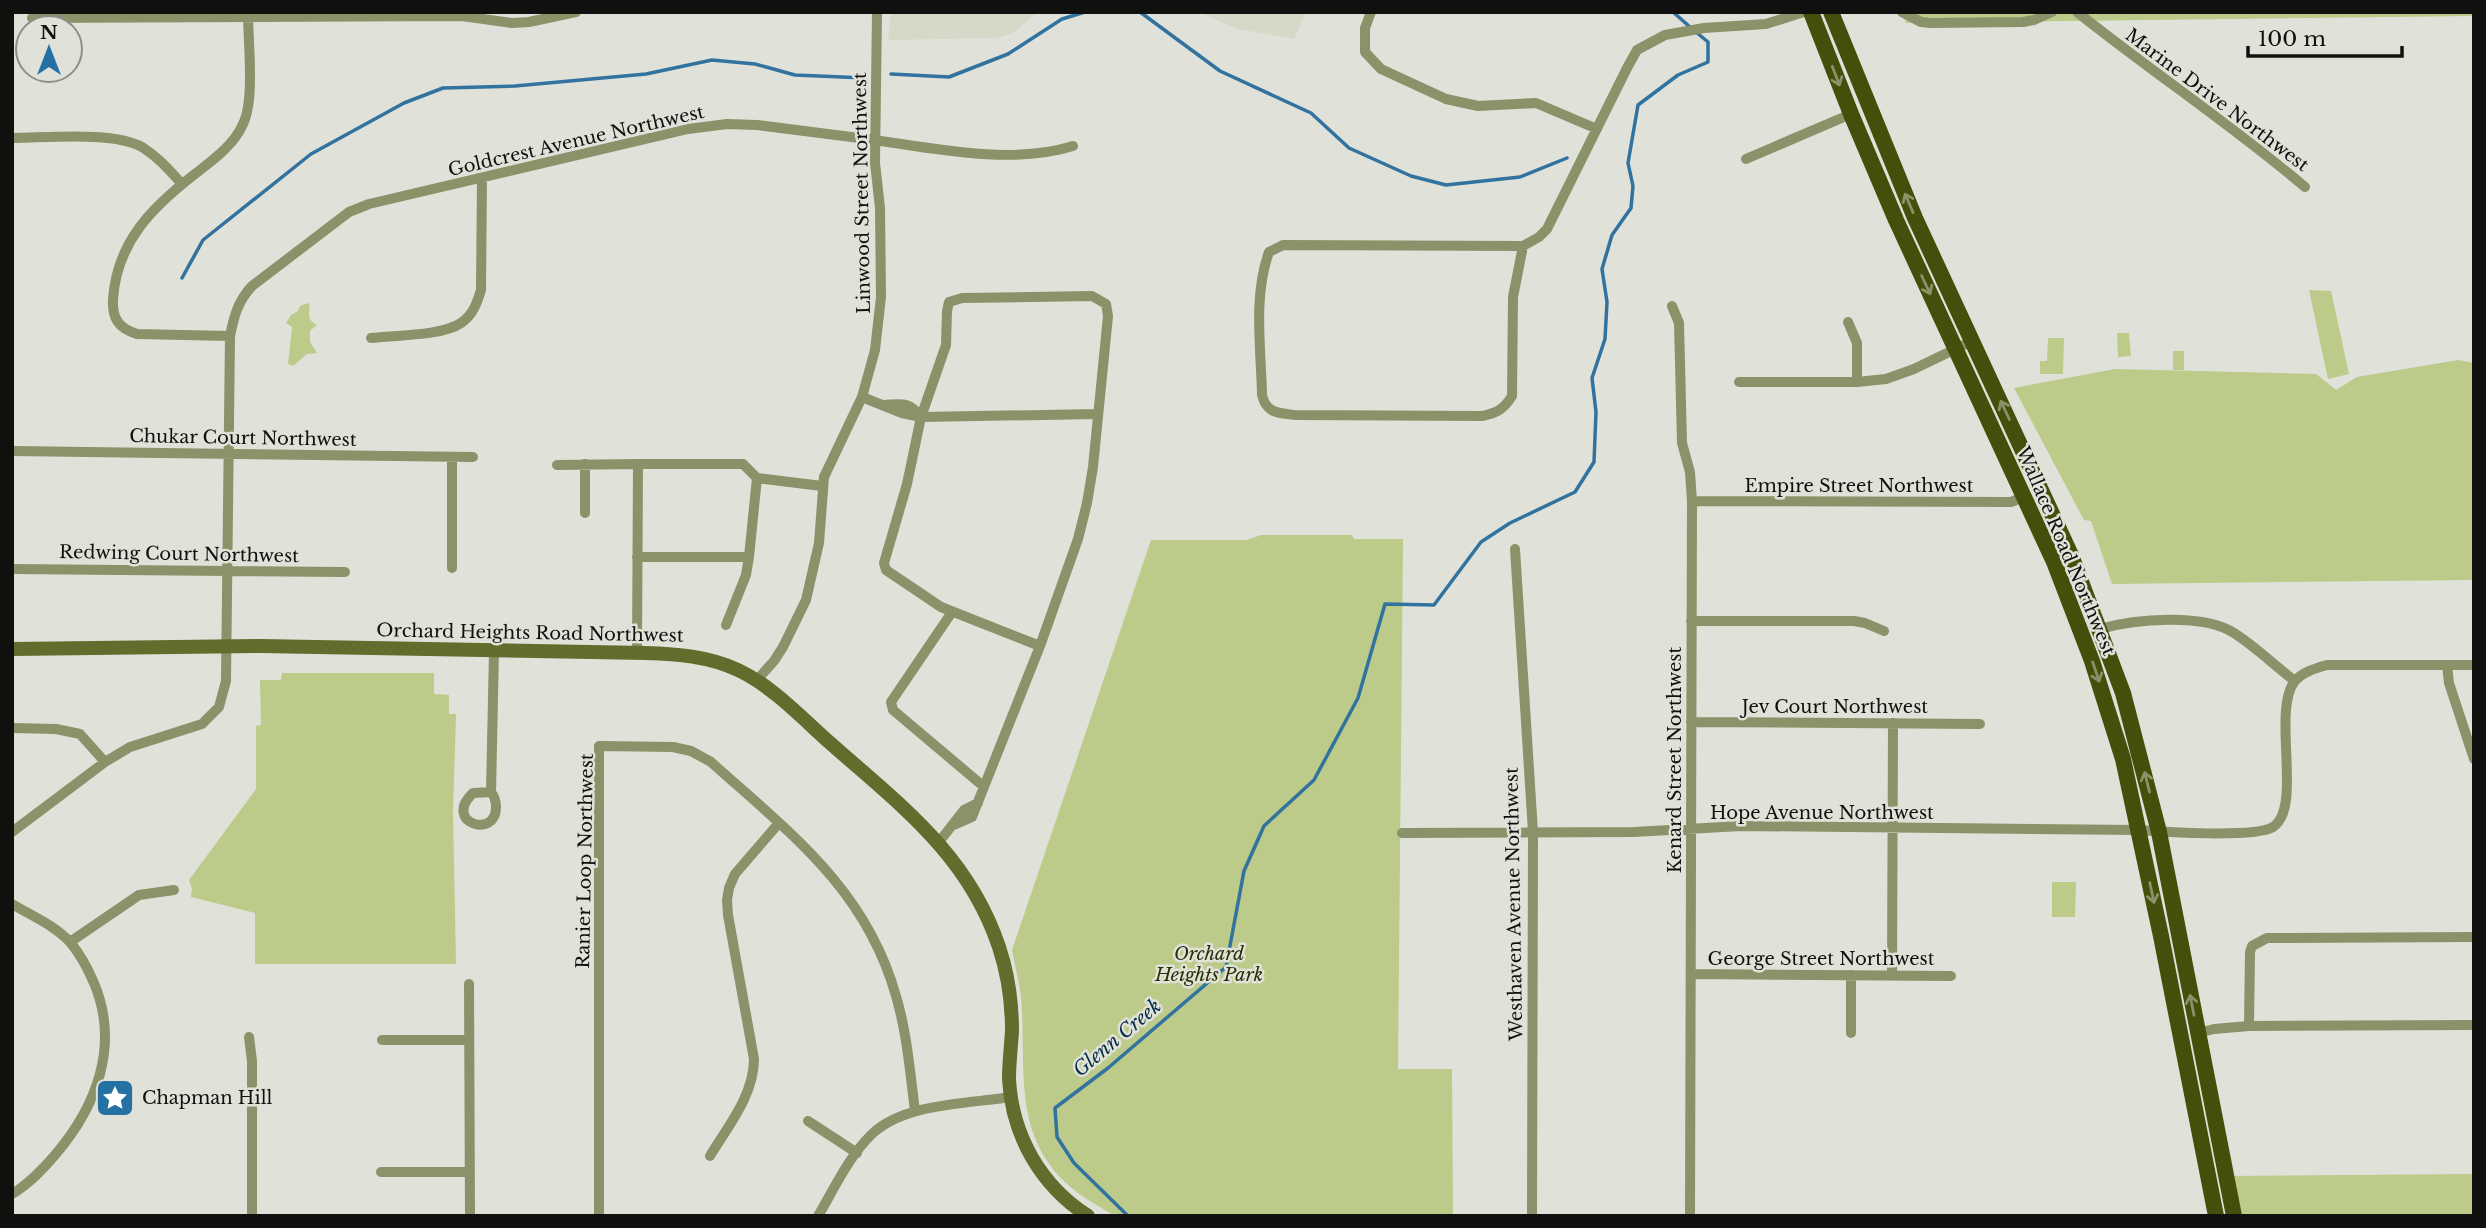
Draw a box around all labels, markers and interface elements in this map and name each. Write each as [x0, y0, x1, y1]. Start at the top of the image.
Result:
north arrow [14, 14, 84, 84]
scale bar [2248, 14, 2402, 58]
text: N [40, 21, 58, 44]
street label: Marine Drive Northwest [2121, 24, 2313, 176]
text: 100 m [2258, 26, 2326, 52]
one-way arrow [1831, 64, 1844, 86]
street label: Linwood Street Northwest [849, 72, 875, 314]
street label: Goldcrest Avenue Northwest [446, 101, 706, 181]
one-way arrow [1902, 193, 1915, 215]
one-way arrow [1920, 274, 1933, 295]
one-way arrow [1998, 400, 2011, 421]
street label: Chukar Court Northwest [129, 425, 357, 451]
street label: Wallace Road Northwest [2012, 442, 2120, 659]
street label: Empire Street Northwest [1744, 475, 1974, 497]
street label: Redwing Court Northwest [59, 541, 299, 567]
street label: Orchard Heights Road Northwest [376, 619, 684, 647]
street label: Kenard Street Northwest [1664, 647, 1686, 873]
one-way arrow [2091, 661, 2103, 683]
street label: Jev Court Northwest [1740, 696, 1928, 718]
street label: Ranier Loop Northwest [572, 753, 598, 969]
street label: Westhaven Avenue Northwest [1501, 767, 1527, 1042]
one-way arrow [2140, 771, 2153, 794]
street label: Hope Avenue Northwest [1710, 802, 1934, 824]
one-way arrow [2146, 881, 2160, 904]
park label: Orchard Heights Park [1154, 943, 1263, 986]
street label: George Street Northwest [1708, 948, 1935, 970]
one-way arrow [2185, 994, 2199, 1017]
water label: Glenn Creek [1068, 995, 1166, 1081]
place icon: Chapman Hill [94, 1077, 136, 1119]
place label: Chapman Hill [142, 1087, 273, 1109]

